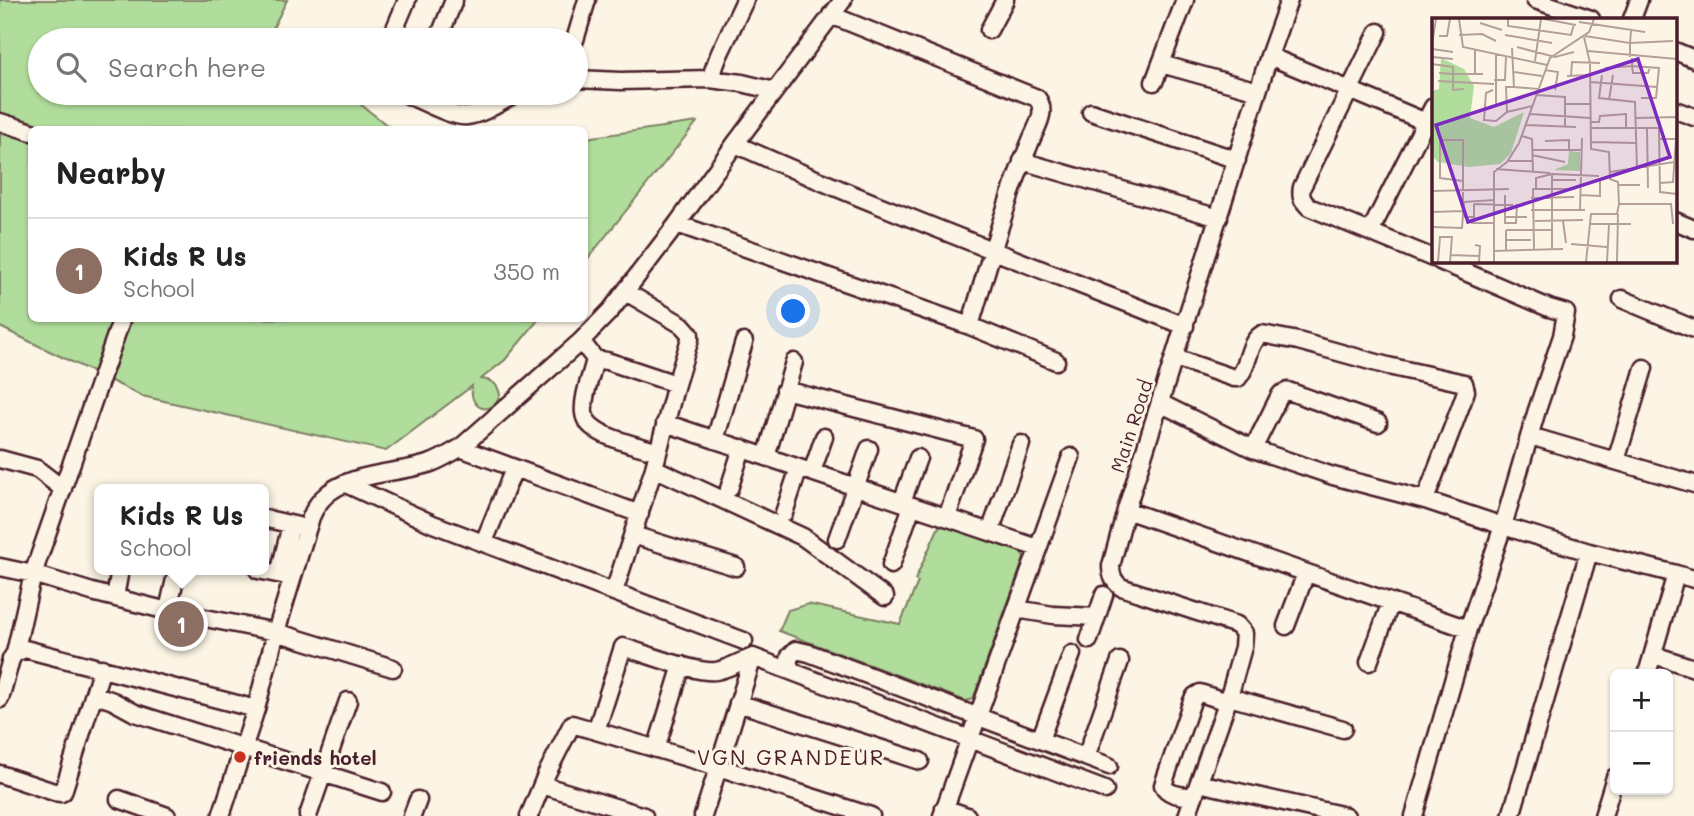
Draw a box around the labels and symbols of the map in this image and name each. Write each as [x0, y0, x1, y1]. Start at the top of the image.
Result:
inset map [1432, 18, 1676, 262]
your location [776, 294, 810, 328]
street label: Main Road [1104, 376, 1158, 476]
pin: 1 [158, 598, 204, 650]
district label: VGN GRANDEUR [697, 743, 885, 770]
place label: friends hotel [254, 745, 377, 770]
marker: friends hotel [232, 749, 248, 765]

